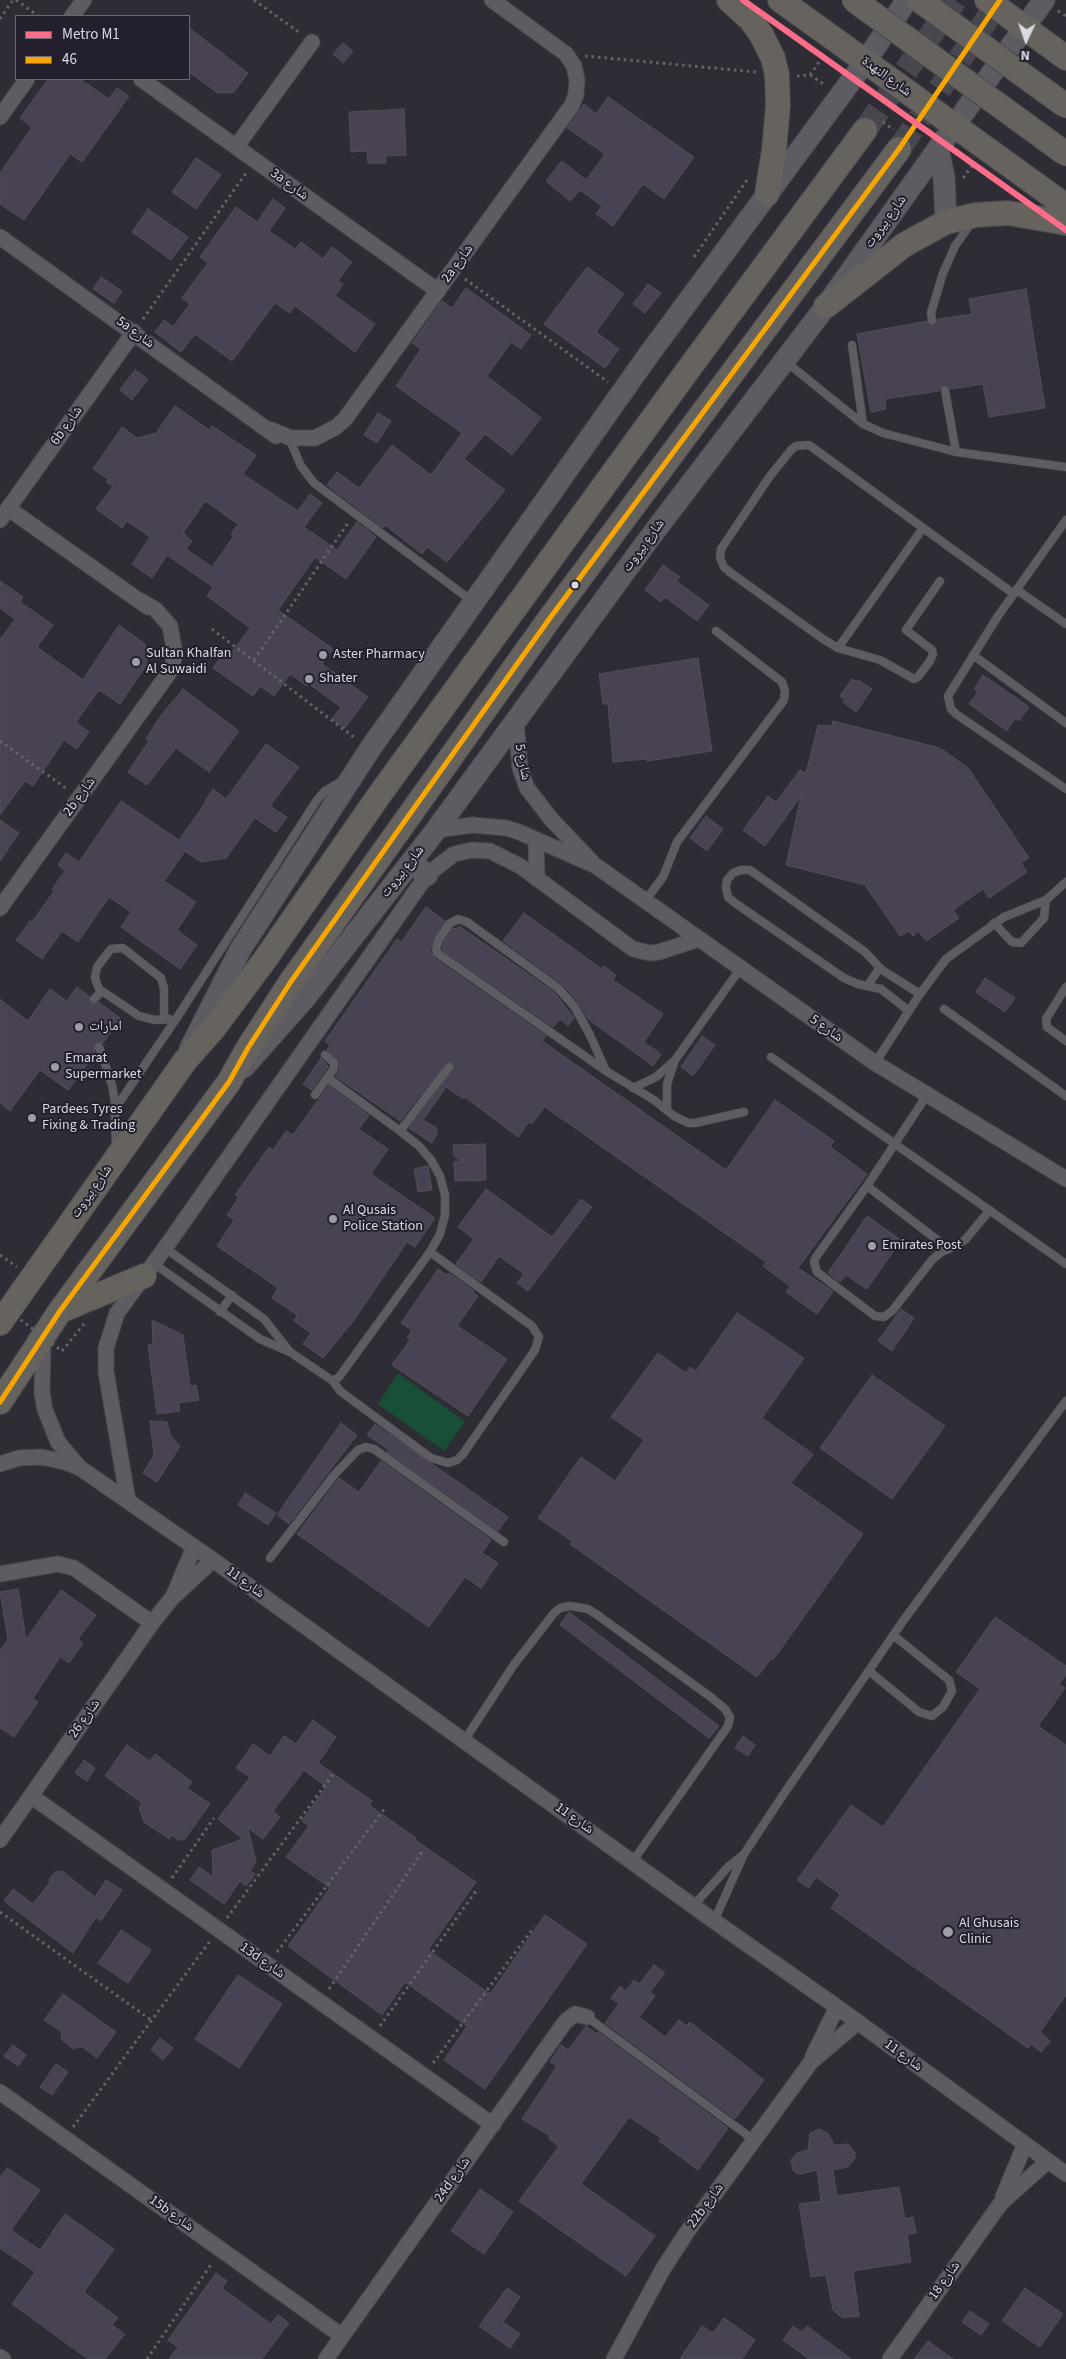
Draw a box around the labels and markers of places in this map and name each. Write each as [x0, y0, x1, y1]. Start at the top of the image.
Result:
unlabelled marker [570, 580, 580, 590]
place label: Sultan Khalfan Al Suwaidi [146, 646, 231, 679]
place label: Aster Pharmacy [333, 647, 425, 663]
marker: Aster Pharmacy [317, 649, 329, 661]
marker: Sultan Khalfan Al Suwaidi [130, 656, 142, 668]
place label: Shater [319, 671, 357, 687]
marker: Shater [303, 673, 315, 685]
place label: امارات [89, 1019, 122, 1035]
marker: امارات [73, 1021, 85, 1033]
place label: Emarat Supermarket [65, 1051, 141, 1084]
marker: Emarat Supermarket [49, 1061, 61, 1073]
place label: Pardees Tyres Fixing & Trading [42, 1102, 135, 1134]
marker: Pardees Tyres Fixing & Trading [26, 1112, 38, 1124]
place label: Al Qusais Police Station [343, 1203, 423, 1236]
marker: Al Qusais Police Station [327, 1213, 339, 1225]
place label: Emirates Post [882, 1238, 961, 1254]
marker: Emirates Post [866, 1240, 878, 1252]
place label: Al Ghusais Clinic [959, 1916, 1019, 1948]
marker: Al Ghusais Clinic [941, 1925, 955, 1939]

